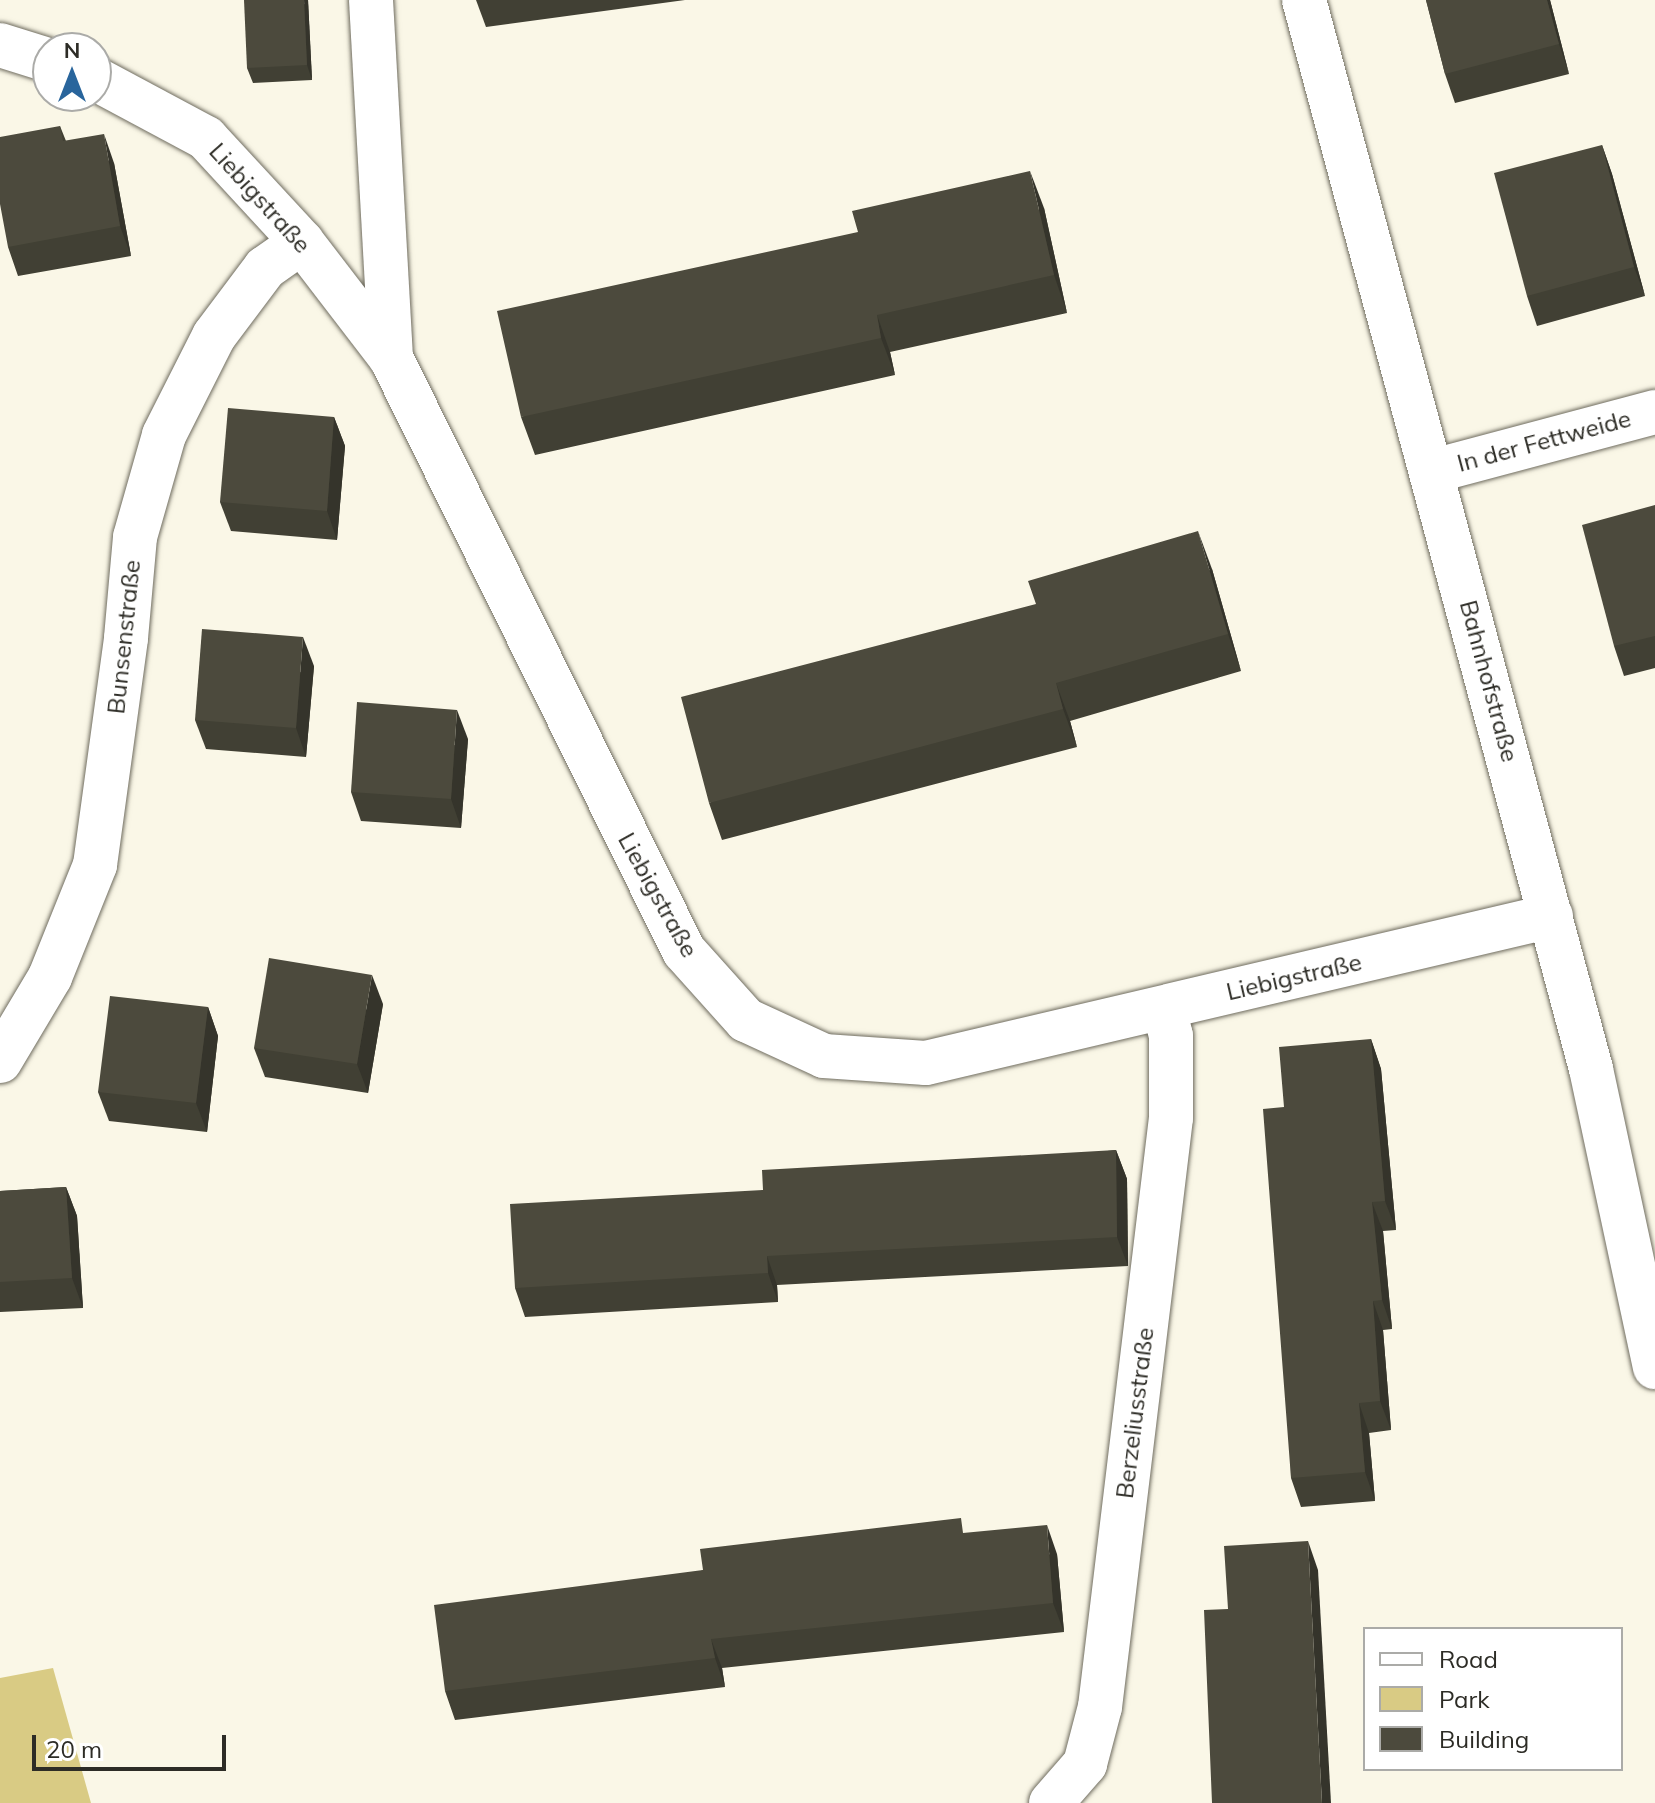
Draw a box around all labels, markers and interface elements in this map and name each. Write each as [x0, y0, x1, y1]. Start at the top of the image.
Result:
north arrow [32, 32, 112, 112]
text: N [64, 36, 80, 64]
street label: Liebigstraße [203, 137, 317, 259]
street label: In der Fettweide [1454, 404, 1634, 478]
street label: Bunsenstraße [102, 559, 146, 715]
street label: Bahnhofstraße [1454, 597, 1524, 765]
street label: Liebigstraße [612, 828, 704, 962]
street label: Liebigstraße [1224, 947, 1364, 1007]
street label: Berzeliusstraße [1110, 1326, 1160, 1500]
legend [1363, 1627, 1623, 1771]
text: Road [1439, 1644, 1498, 1674]
text: Park [1439, 1684, 1490, 1714]
scale bar [36, 1719, 230, 1769]
text: Building [1439, 1724, 1529, 1754]
text: 20 m [46, 1734, 102, 1764]

